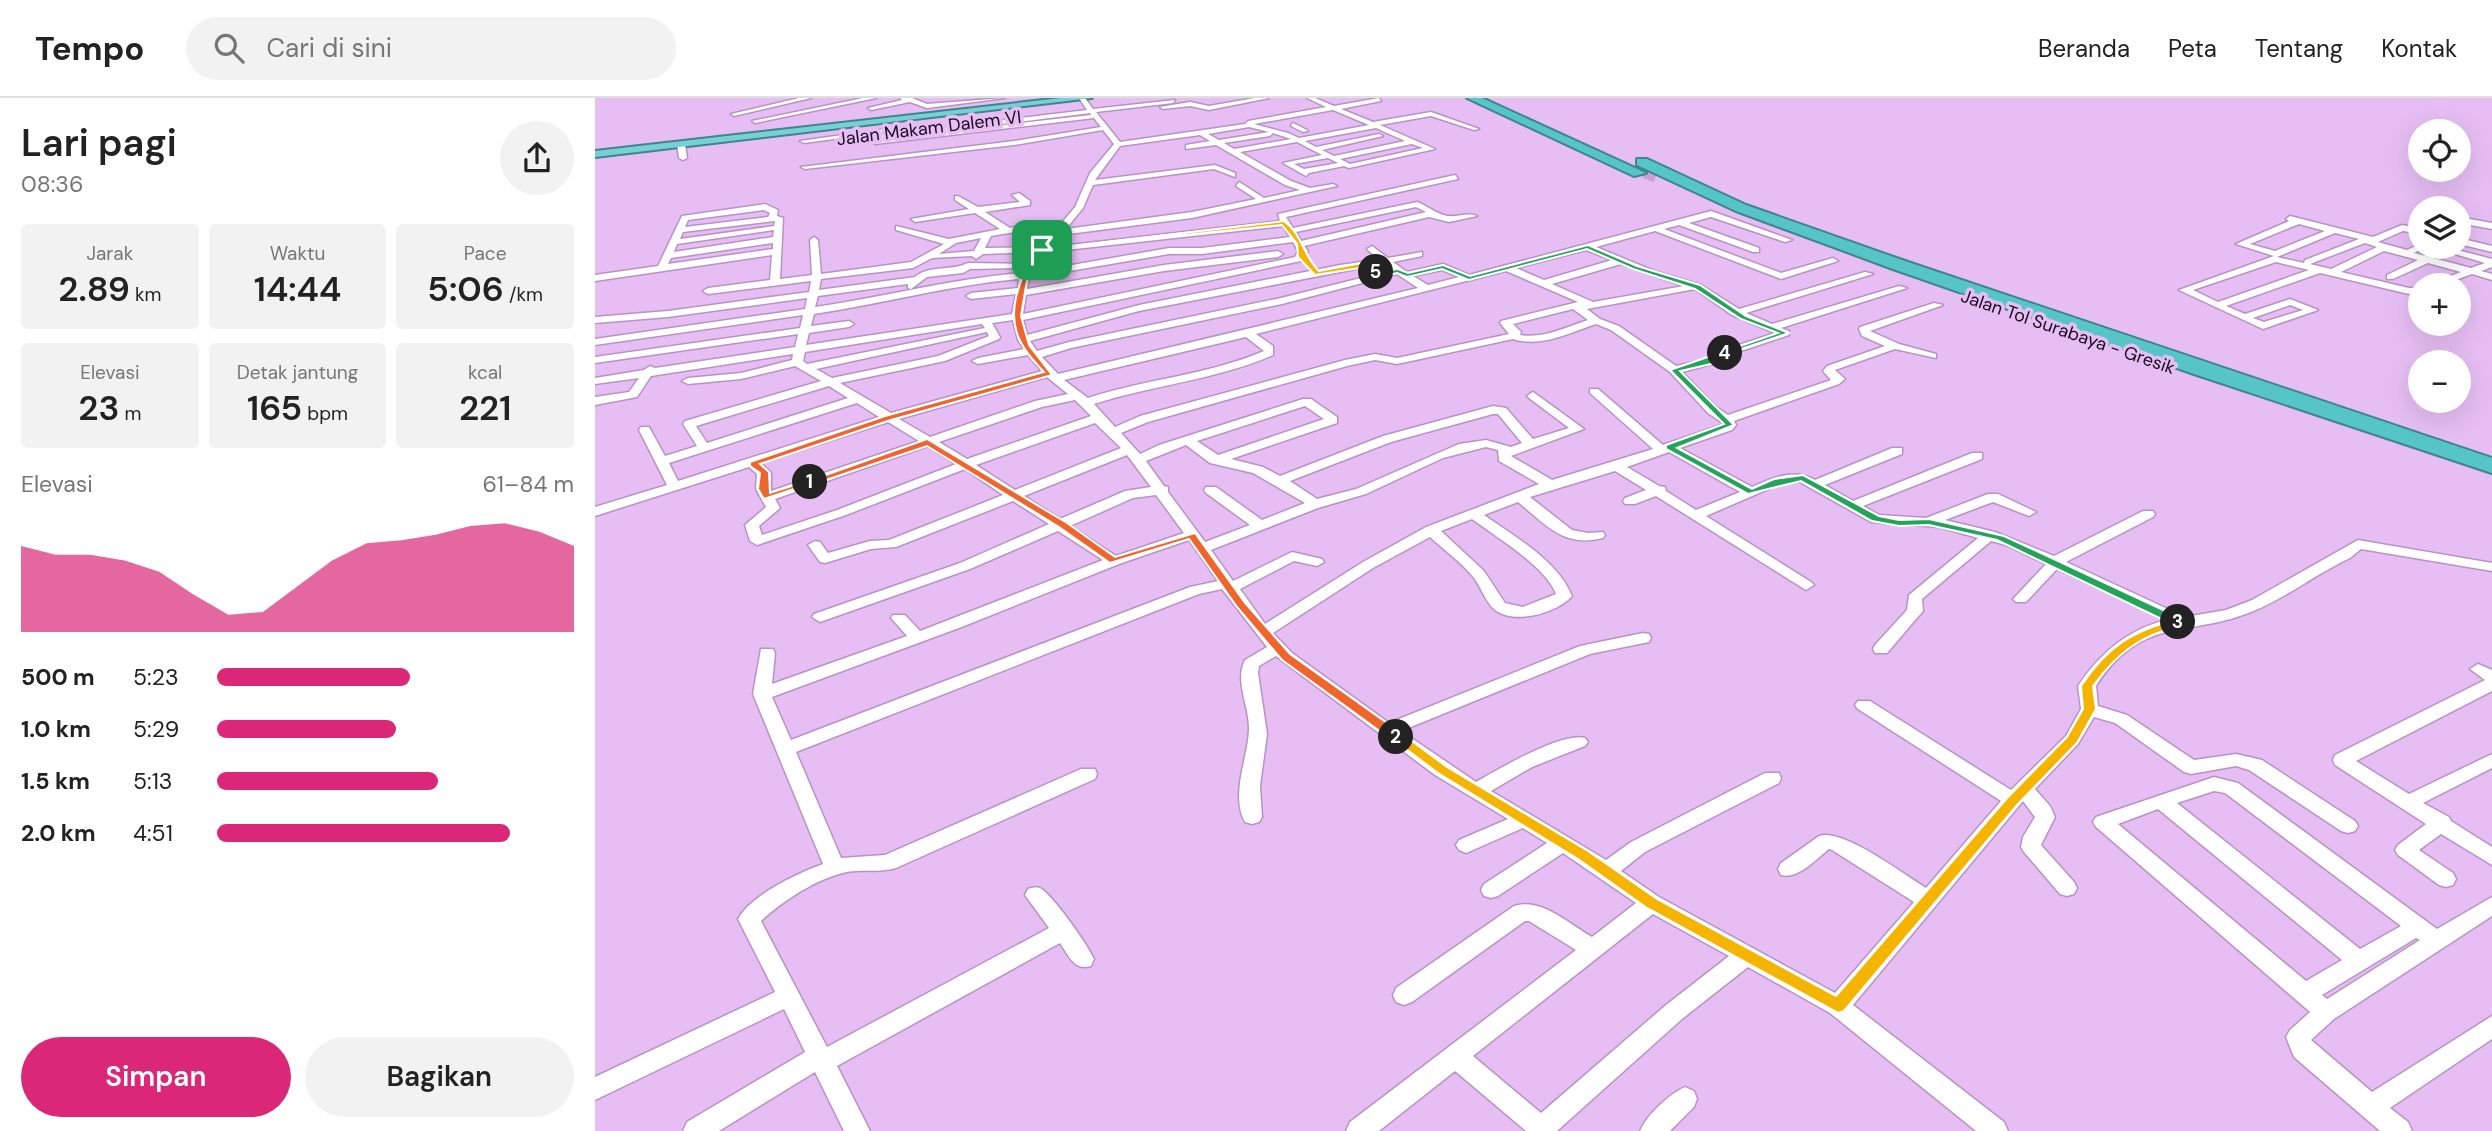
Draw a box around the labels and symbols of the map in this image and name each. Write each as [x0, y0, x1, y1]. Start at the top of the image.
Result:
street label: Jalan Makam Dalem VI [835, 105, 1023, 151]
pin [1012, 220, 1072, 280]
pin: 5 [1359, 254, 1393, 290]
street label: Jalan Tol Surabaya - Gresik [1958, 284, 2178, 380]
pin: 4 [1707, 336, 1743, 370]
pin: 1 [793, 464, 827, 500]
pin: 3 [2161, 604, 2195, 640]
pin: 2 [1379, 720, 1413, 754]

